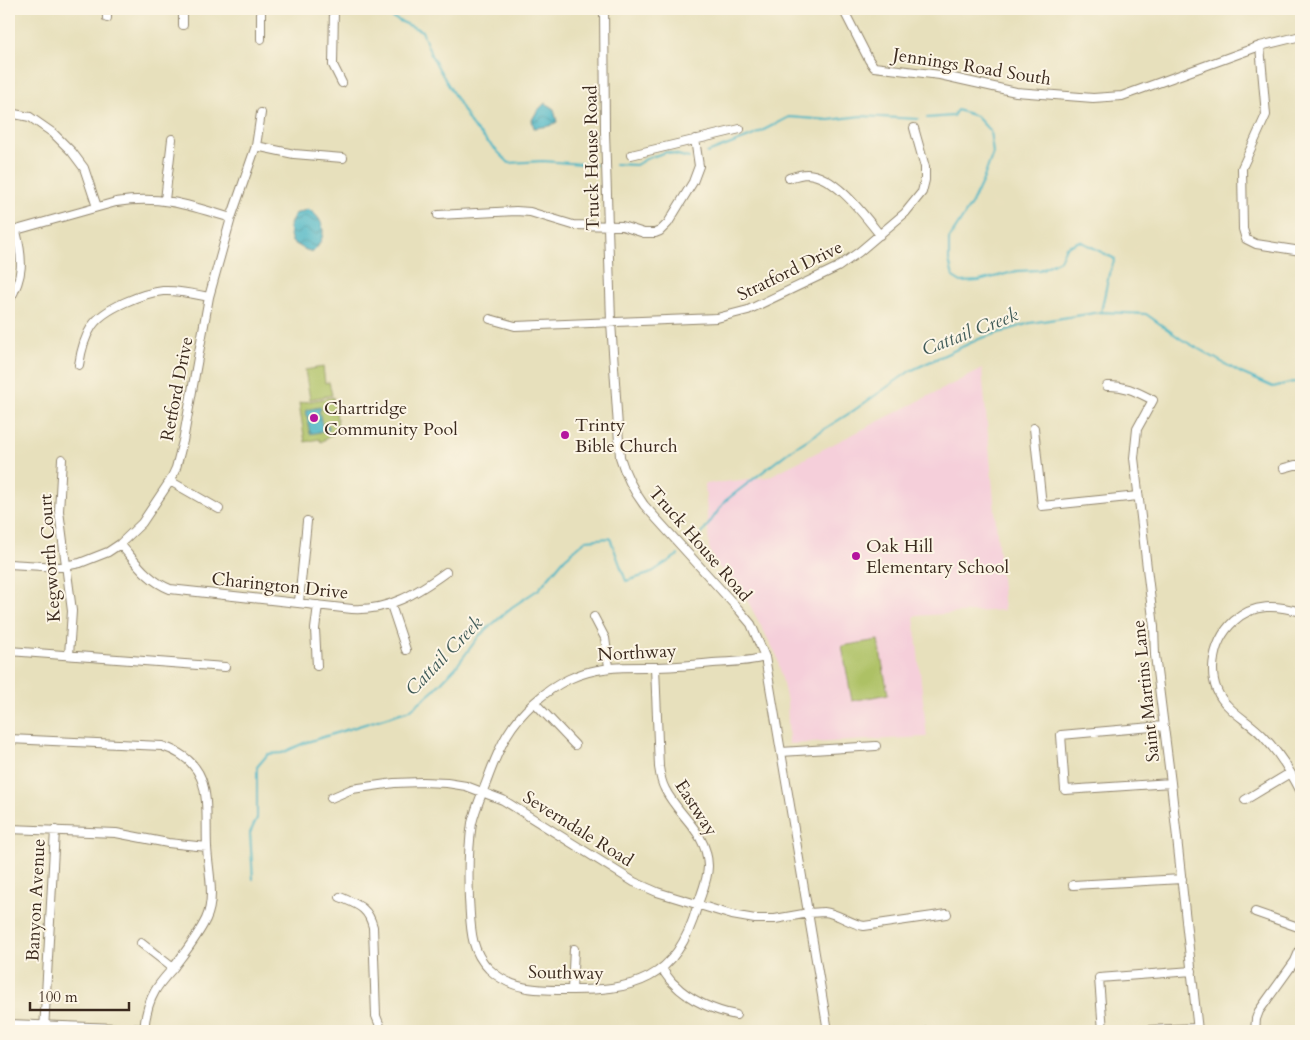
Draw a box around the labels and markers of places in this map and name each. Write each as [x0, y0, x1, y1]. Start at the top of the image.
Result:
place label: Chartridge Community Pool [324, 396, 458, 442]
marker: Chartridge Community Pool [308, 412, 320, 424]
place label: Trinty Bible Church [575, 413, 678, 459]
marker: Trinty Bible Church [559, 429, 571, 441]
place label: Oak Hill Elementary School [866, 534, 1009, 580]
marker: Oak Hill Elementary School [850, 550, 862, 562]

